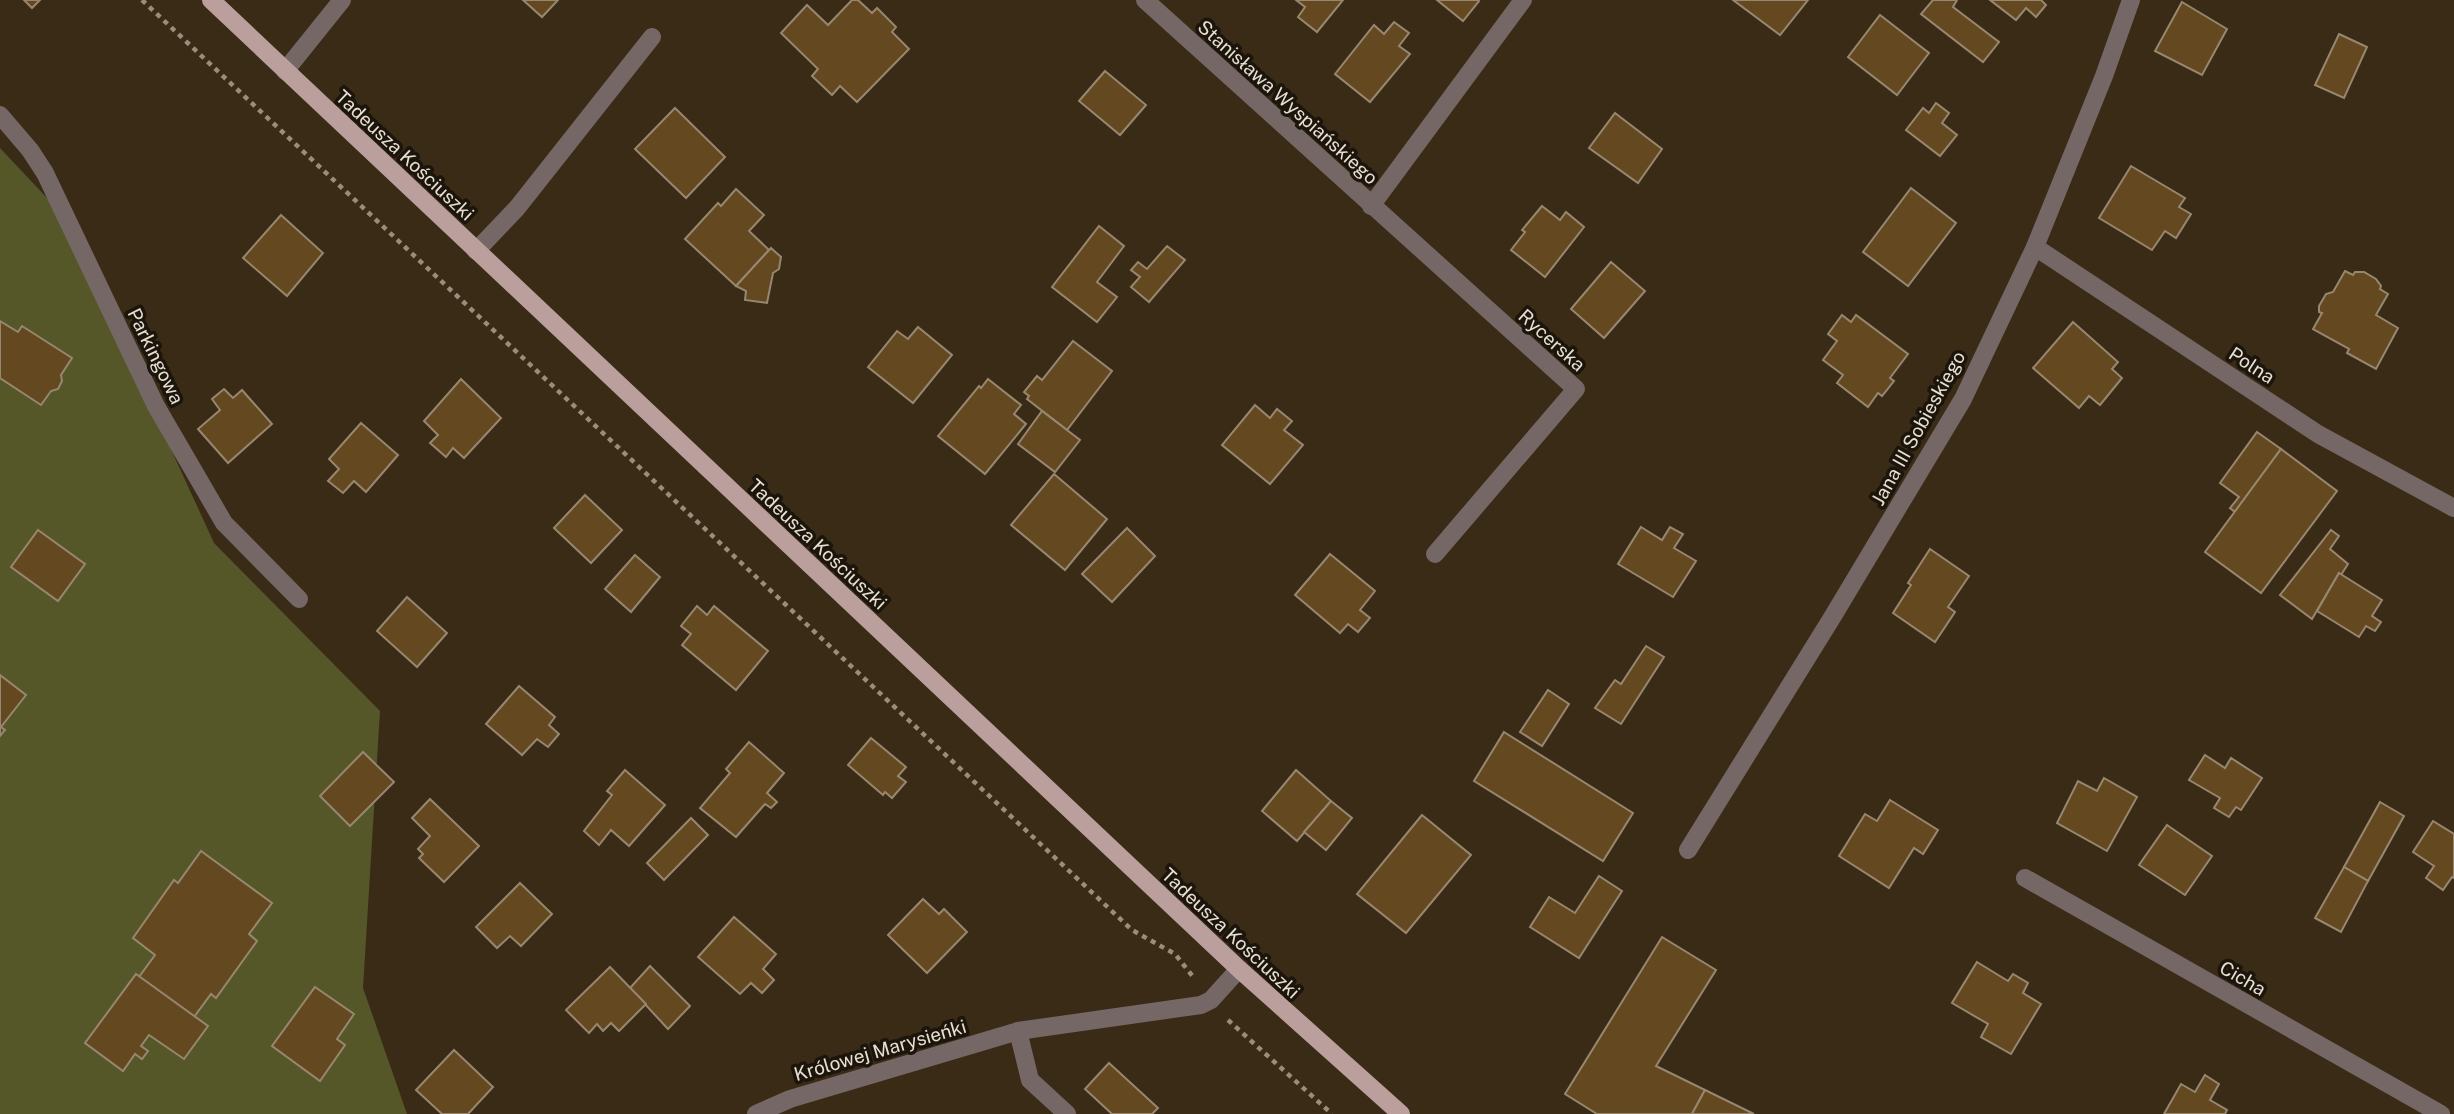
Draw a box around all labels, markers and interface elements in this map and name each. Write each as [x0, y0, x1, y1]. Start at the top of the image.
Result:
street label: Stanisława Wyspiańskiego [1194, 15, 1382, 189]
street label: Tadeusza Kościuszki [332, 85, 478, 225]
street label: Rycerska [1514, 304, 1590, 376]
street label: Parkingowa [123, 305, 189, 407]
street label: Polna [2225, 342, 2279, 388]
street label: Jana III Sobieskiego [1866, 347, 1970, 509]
street label: Tadeusza Kościuszki [745, 474, 891, 614]
street label: Tadeusza Kościuszki [1158, 863, 1304, 1003]
street label: Cicha [2216, 956, 2270, 1000]
street label: Królowej Marysieńki [791, 1015, 969, 1085]

